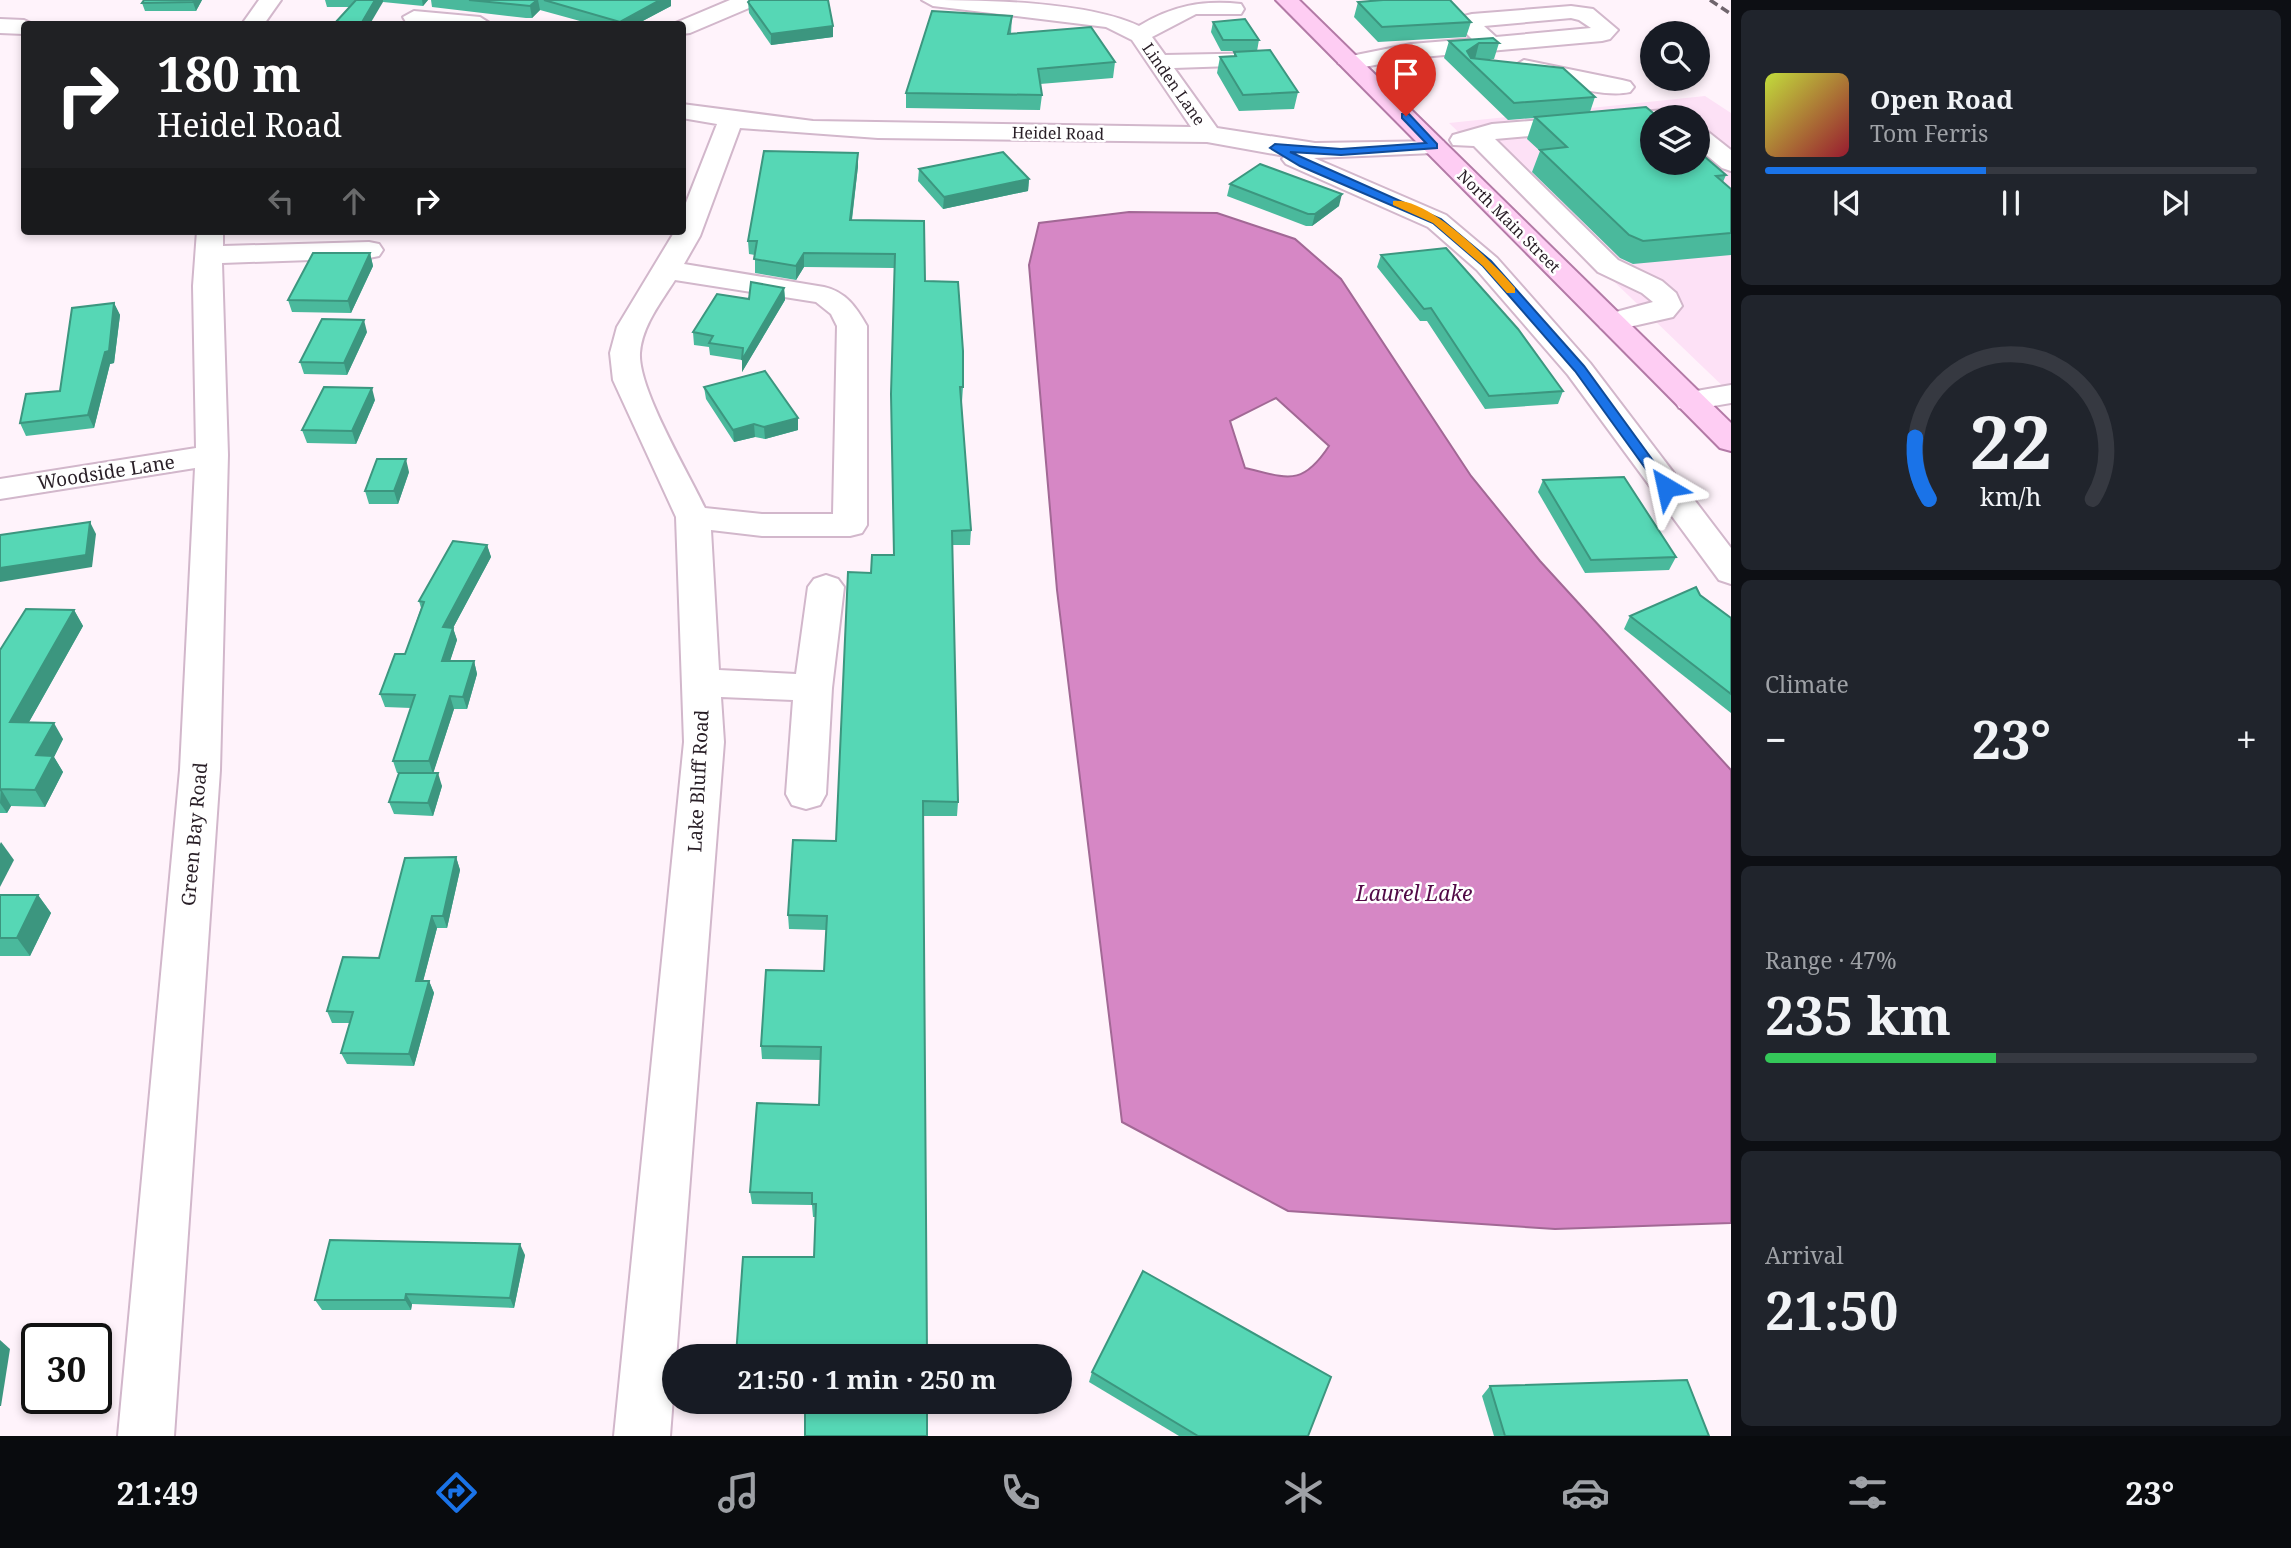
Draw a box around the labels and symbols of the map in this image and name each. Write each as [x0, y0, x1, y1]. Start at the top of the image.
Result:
street label: Linden Lane [1137, 38, 1211, 130]
pin [1376, 44, 1436, 116]
street label: Heidel Road [1012, 121, 1105, 145]
street label: North Main Street [1453, 165, 1566, 278]
street label: Woodside Lane [35, 448, 177, 496]
position arrow [1629, 450, 1703, 524]
street label: Lake Bluff Road [681, 709, 715, 853]
street label: Green Bay Road [175, 761, 213, 907]
water label: Laurel Lake [1355, 879, 1472, 907]
speed limit sign: 30 [21, 1323, 112, 1414]

